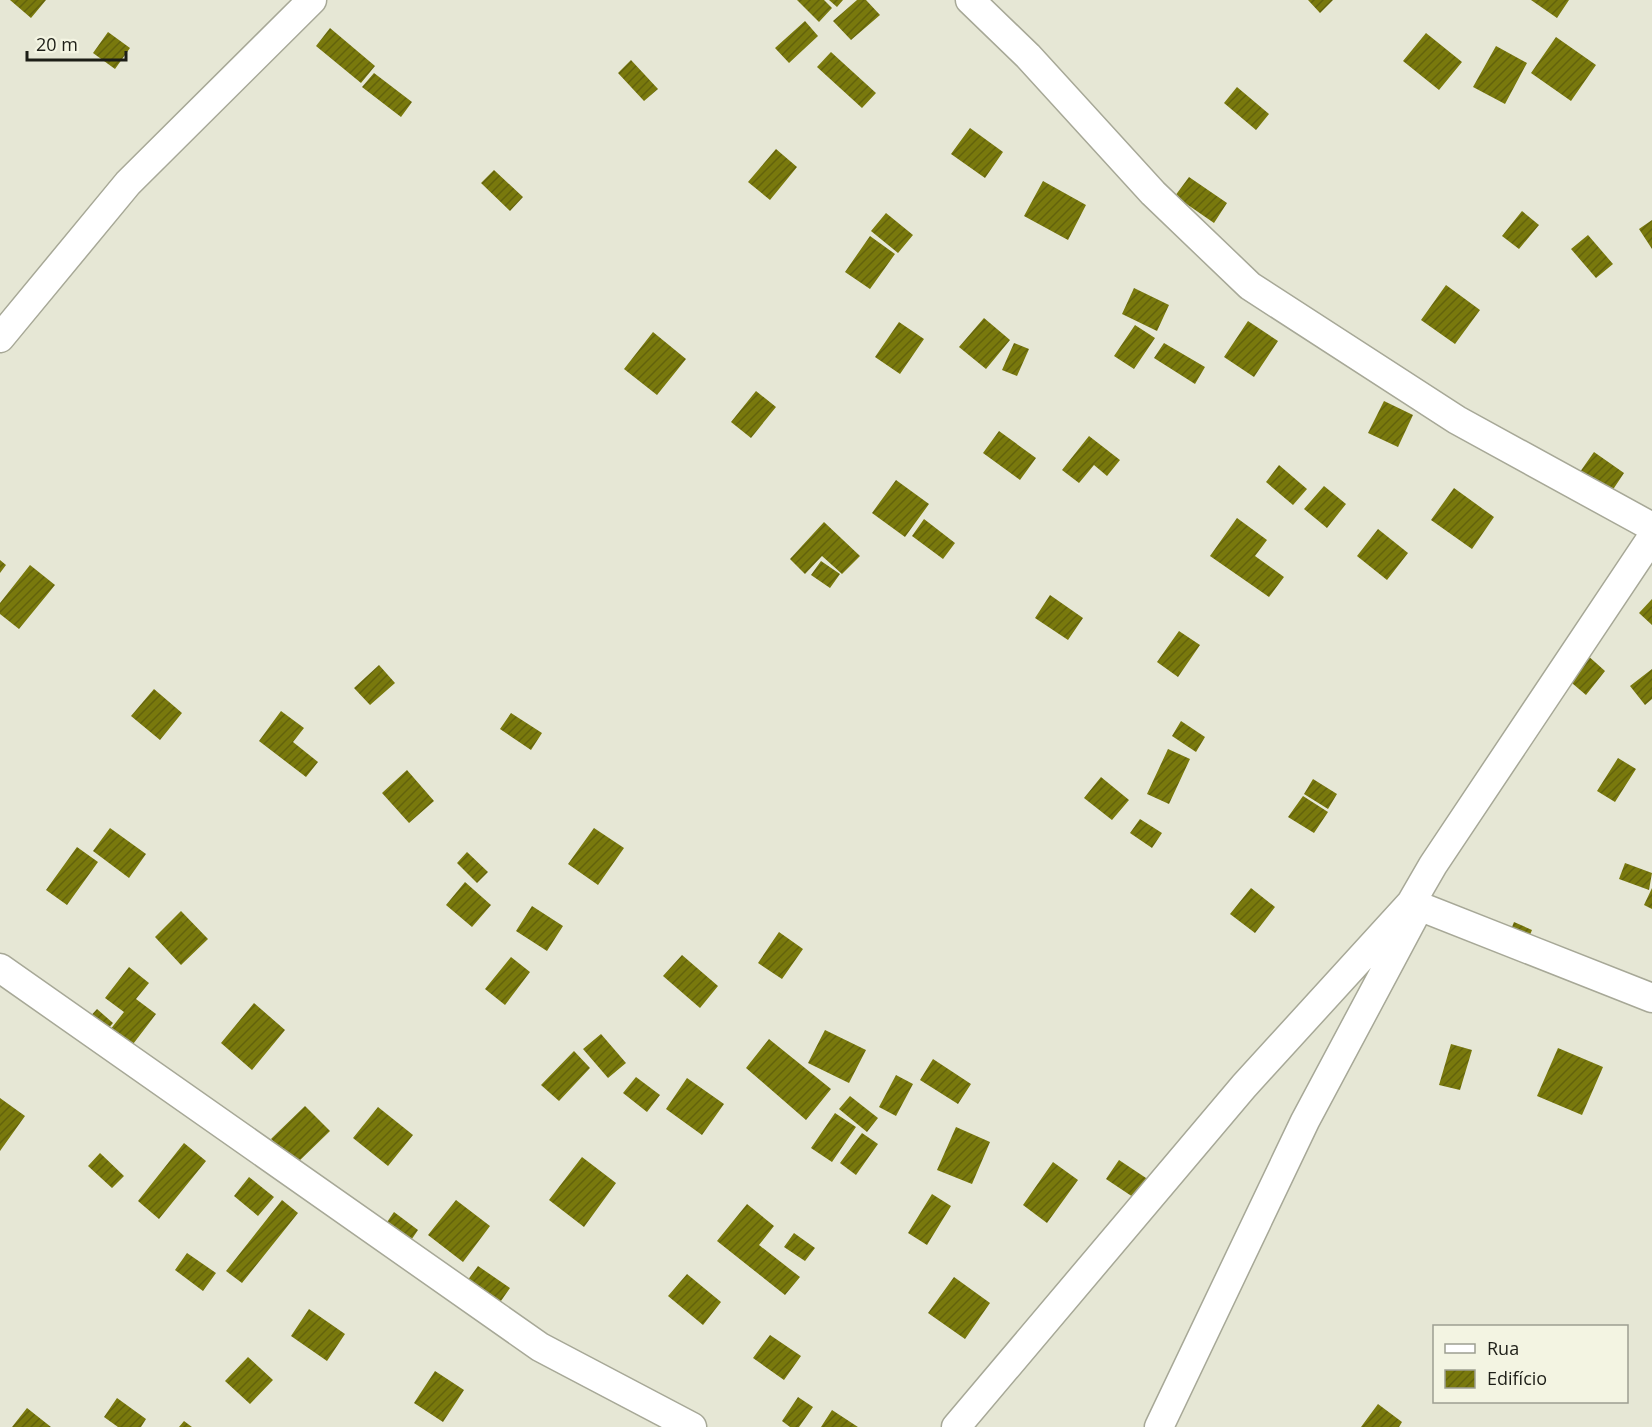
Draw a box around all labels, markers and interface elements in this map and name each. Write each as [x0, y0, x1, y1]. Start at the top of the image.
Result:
scale bar [27, 24, 126, 62]
text: 20 m [36, 32, 78, 56]
legend [1433, 1325, 1628, 1403]
text: Rua [1487, 1336, 1519, 1360]
text: Edifício [1487, 1366, 1547, 1390]

